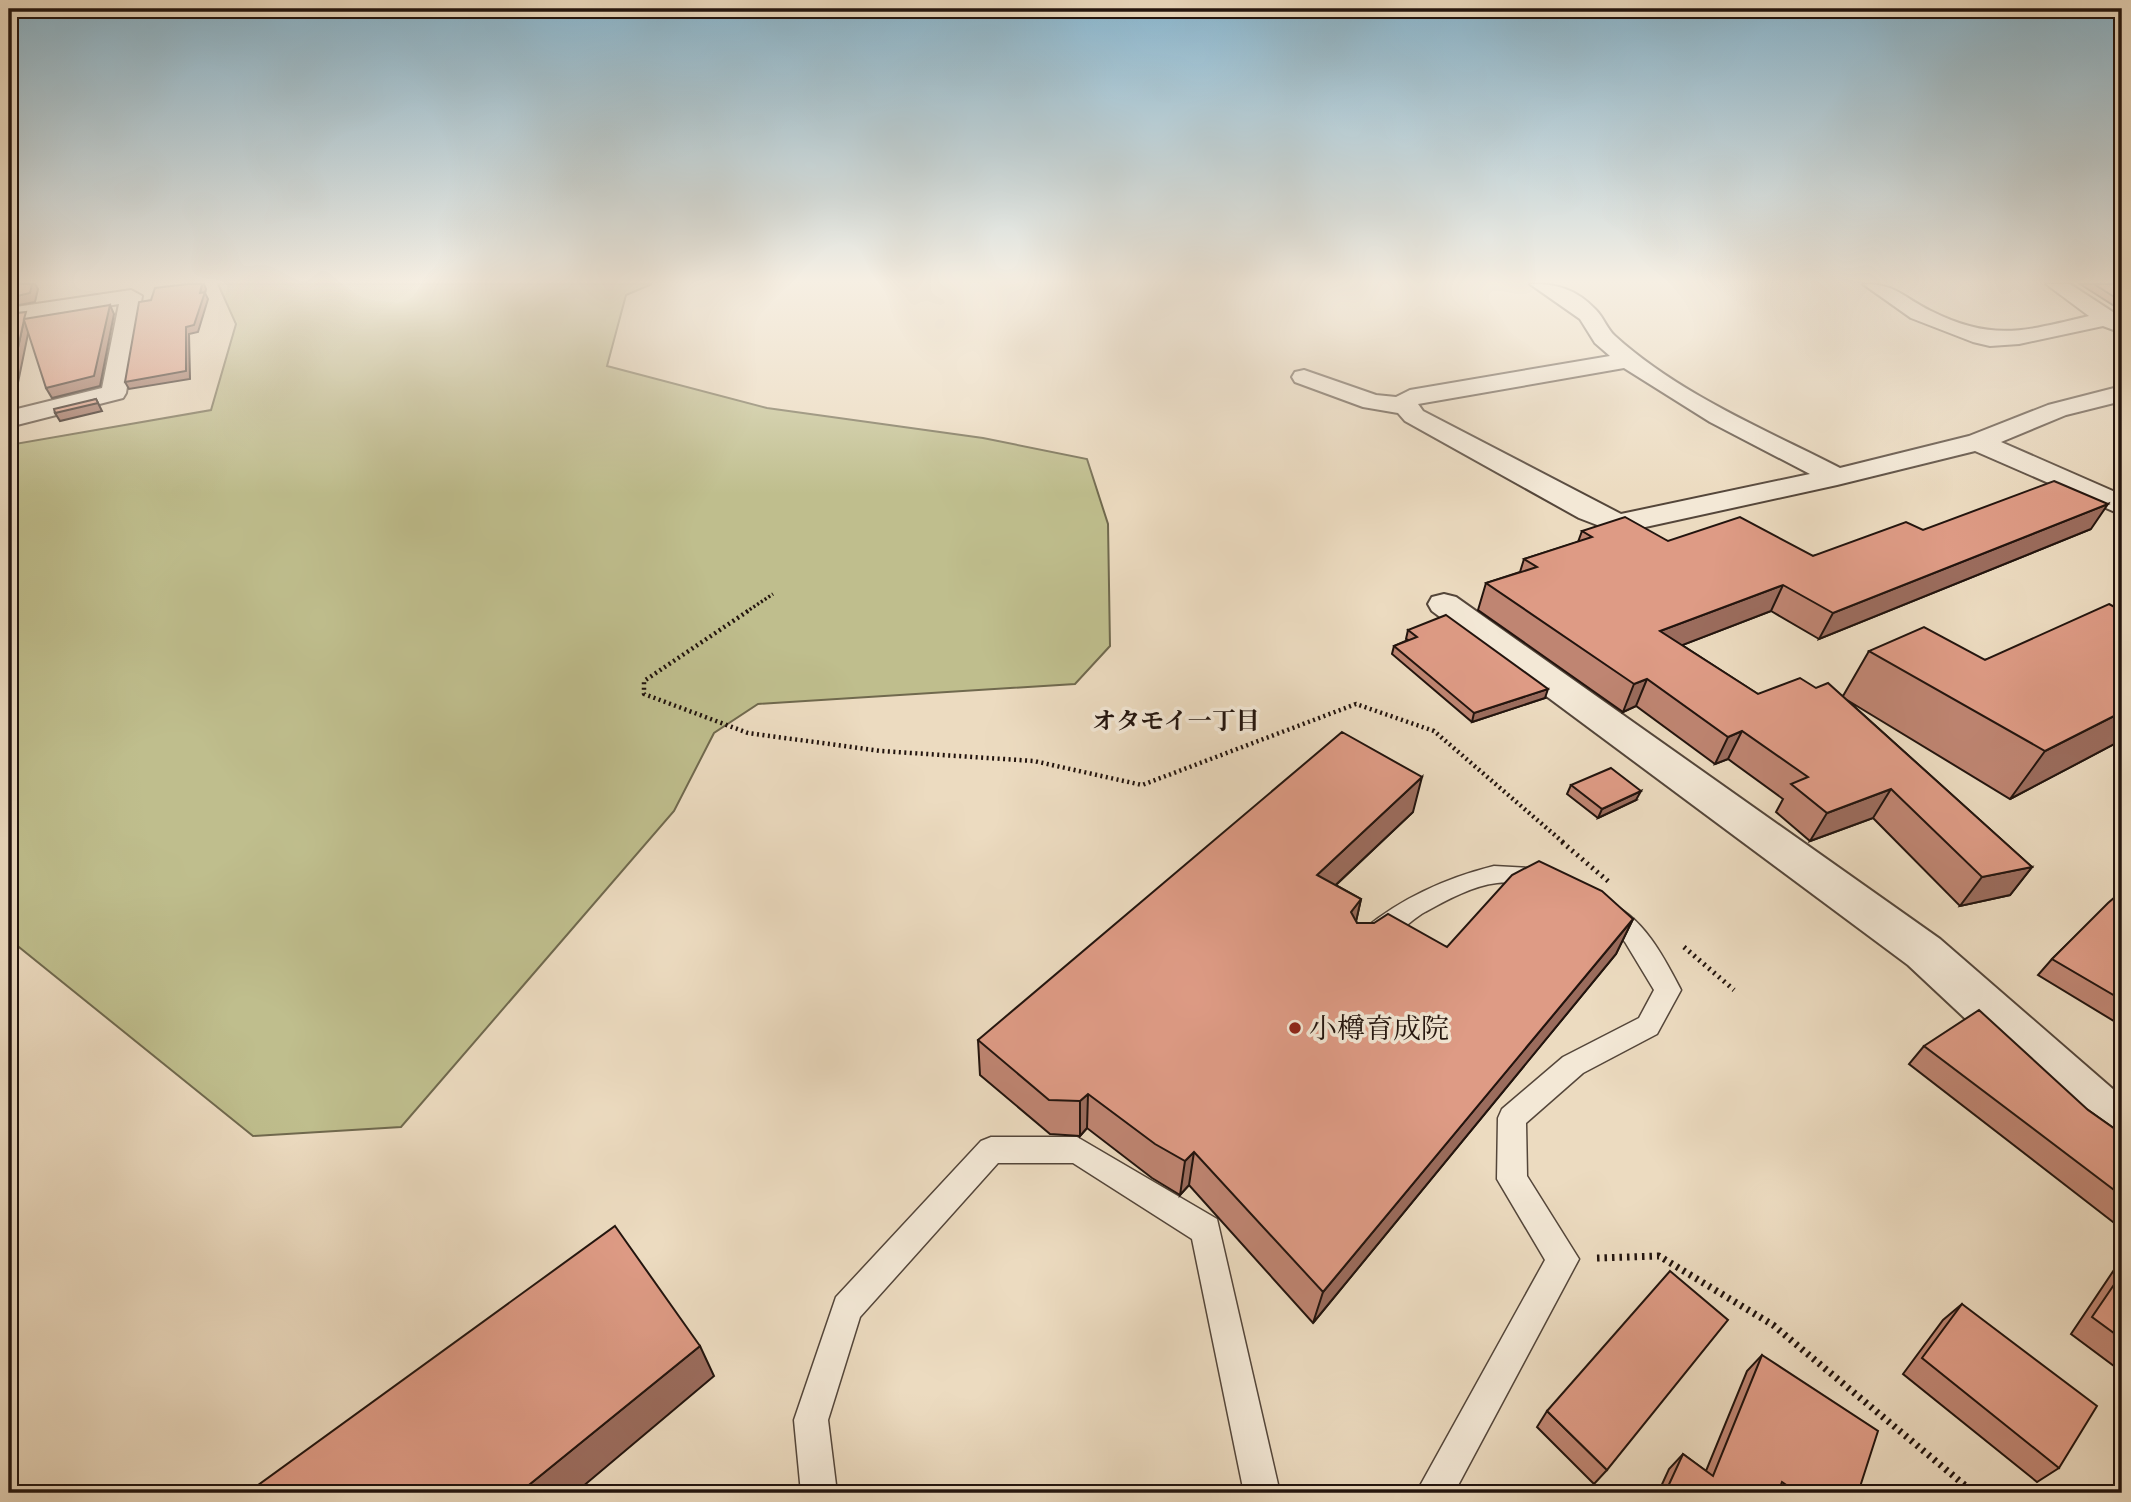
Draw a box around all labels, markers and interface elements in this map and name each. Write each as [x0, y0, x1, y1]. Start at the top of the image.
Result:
district label: オタモイ一丁目 [1092, 707, 1260, 735]
place label: 小樽育成院 [1309, 1012, 1449, 1045]
marker: 小樽育成院 [1287, 1020, 1303, 1036]

